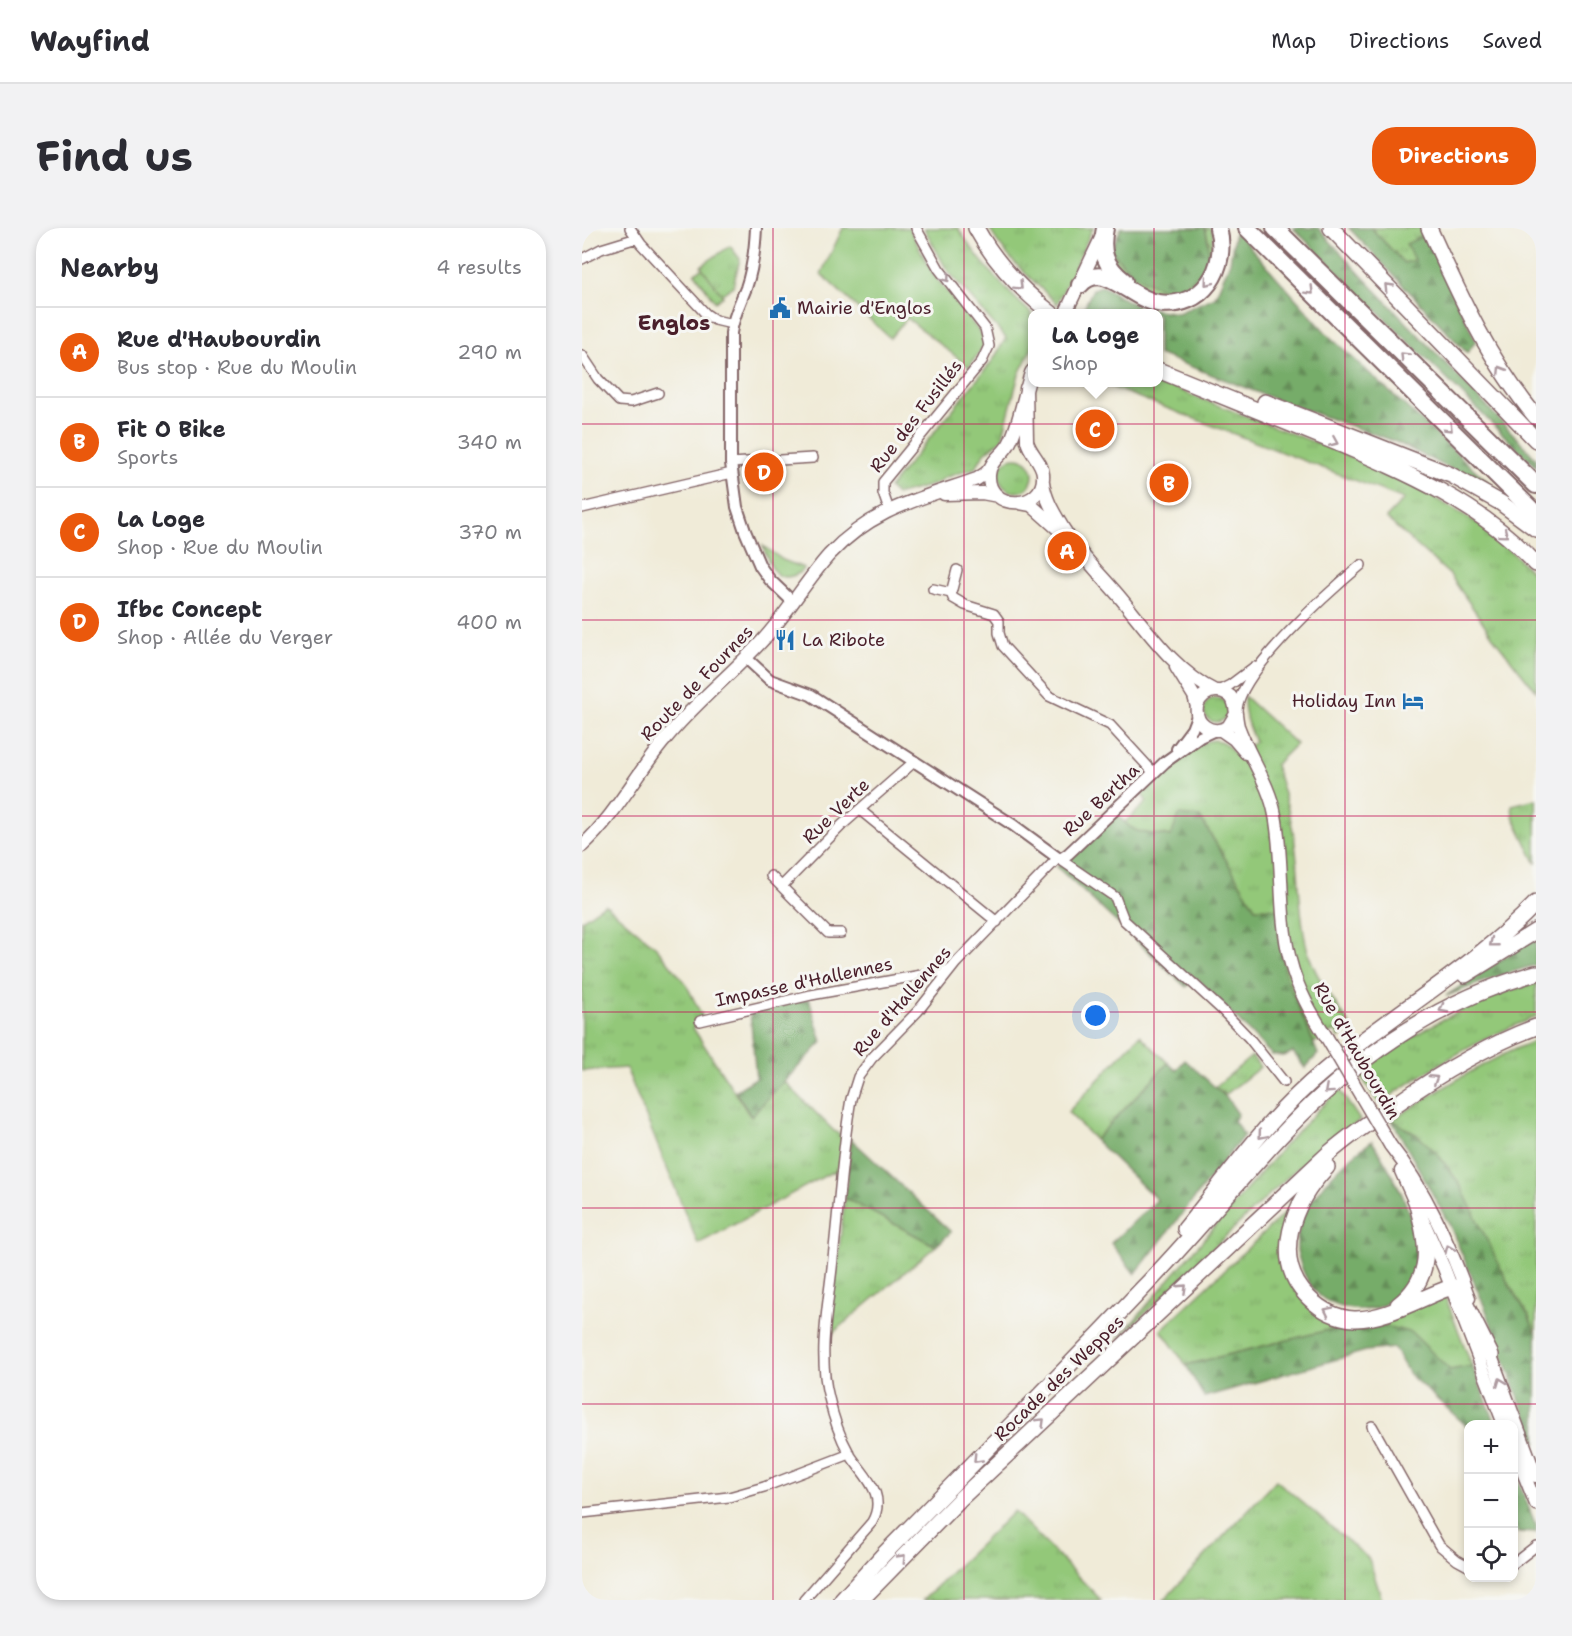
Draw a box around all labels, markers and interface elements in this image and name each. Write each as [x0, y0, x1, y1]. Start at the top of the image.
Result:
text: Wayfind [30, 22, 150, 60]
text: Map [1271, 27, 1316, 55]
text: Directions [1349, 27, 1449, 55]
text: Saved [1482, 27, 1542, 55]
button: Directions [1372, 127, 1536, 185]
text: Find us [36, 128, 193, 184]
text: Nearby [60, 250, 159, 285]
text: 4 results [436, 254, 522, 280]
one-way arrow [939, 272, 950, 283]
one-way arrow [1205, 275, 1216, 286]
one-way arrow [1012, 279, 1023, 289]
one-way arrow [1303, 283, 1314, 294]
one-way arrow [1384, 284, 1395, 294]
public building icon: Mairie d'Englos [768, 296, 792, 320]
place label: Mairie d'Englos [797, 296, 932, 320]
district label: Englos [638, 309, 710, 337]
popup [1028, 309, 1163, 387]
text: La Loge [1051, 321, 1140, 350]
text: Rue d'Haubourdin [117, 325, 321, 354]
text: A [72, 339, 87, 365]
text: 290 m [457, 339, 522, 365]
text: Shop [1051, 350, 1098, 376]
one-way arrow [1400, 352, 1410, 363]
text: Bus stop · Rue du Moulin [117, 354, 357, 380]
street label: Rue des Fusillés [864, 354, 968, 478]
one-way arrow [1497, 366, 1509, 376]
pin: C [1076, 406, 1114, 452]
text: Fit O Bike [117, 415, 226, 444]
one-way arrow [1442, 420, 1453, 431]
text: B [73, 429, 86, 455]
text: 340 m [457, 429, 522, 455]
one-way arrow [1327, 435, 1338, 447]
text: Sports [117, 444, 178, 470]
pin: D [744, 450, 783, 494]
pin: B [1150, 460, 1188, 506]
text: La Loge [117, 505, 205, 534]
text: C [73, 519, 86, 545]
text: 370 m [458, 519, 522, 545]
one-way arrow [1498, 527, 1509, 538]
pin: A [1048, 528, 1086, 574]
text: Shop · Rue du Moulin [117, 534, 323, 560]
text: Ifbc Concept [117, 595, 262, 624]
text: D [72, 609, 87, 635]
text: 400 m [456, 609, 522, 635]
street label: Route de Fournes [635, 620, 759, 746]
text: Shop · Allée du Verger [117, 624, 333, 650]
restaurant icon: La Ribote [773, 628, 797, 652]
place label: La Ribote [802, 628, 885, 652]
place label: Holiday Inn [1292, 689, 1396, 713]
hotel icon: Holiday Inn [1401, 689, 1425, 713]
street label: Rue Bertha [1057, 758, 1145, 842]
street label: Rue Verte [797, 773, 875, 849]
one-way arrow [1489, 935, 1500, 946]
street label: Rue d'Hallennes [847, 941, 957, 1061]
street label: Impasse d'Hallennes [713, 952, 895, 1012]
street label: Rue d'Haubourdin [1308, 978, 1406, 1124]
your location [1081, 1001, 1110, 1030]
one-way arrow [1438, 1002, 1449, 1013]
one-way arrow [1428, 1074, 1438, 1086]
one-way arrow [1324, 1083, 1335, 1094]
one-way arrow [1258, 1128, 1269, 1139]
one-way arrow [1444, 1244, 1456, 1255]
one-way arrow [1175, 1284, 1186, 1295]
one-way arrow [1324, 1307, 1335, 1319]
street label: Rocade des Weppes [989, 1310, 1129, 1446]
one-way arrow [1496, 1377, 1509, 1388]
one-way arrow [1035, 1418, 1045, 1429]
map controls [1464, 1420, 1518, 1582]
button: + [1464, 1420, 1518, 1474]
one-way arrow [974, 1452, 985, 1463]
button: − [1464, 1474, 1518, 1528]
button: locate [1464, 1528, 1518, 1582]
one-way arrow [894, 1554, 905, 1565]

